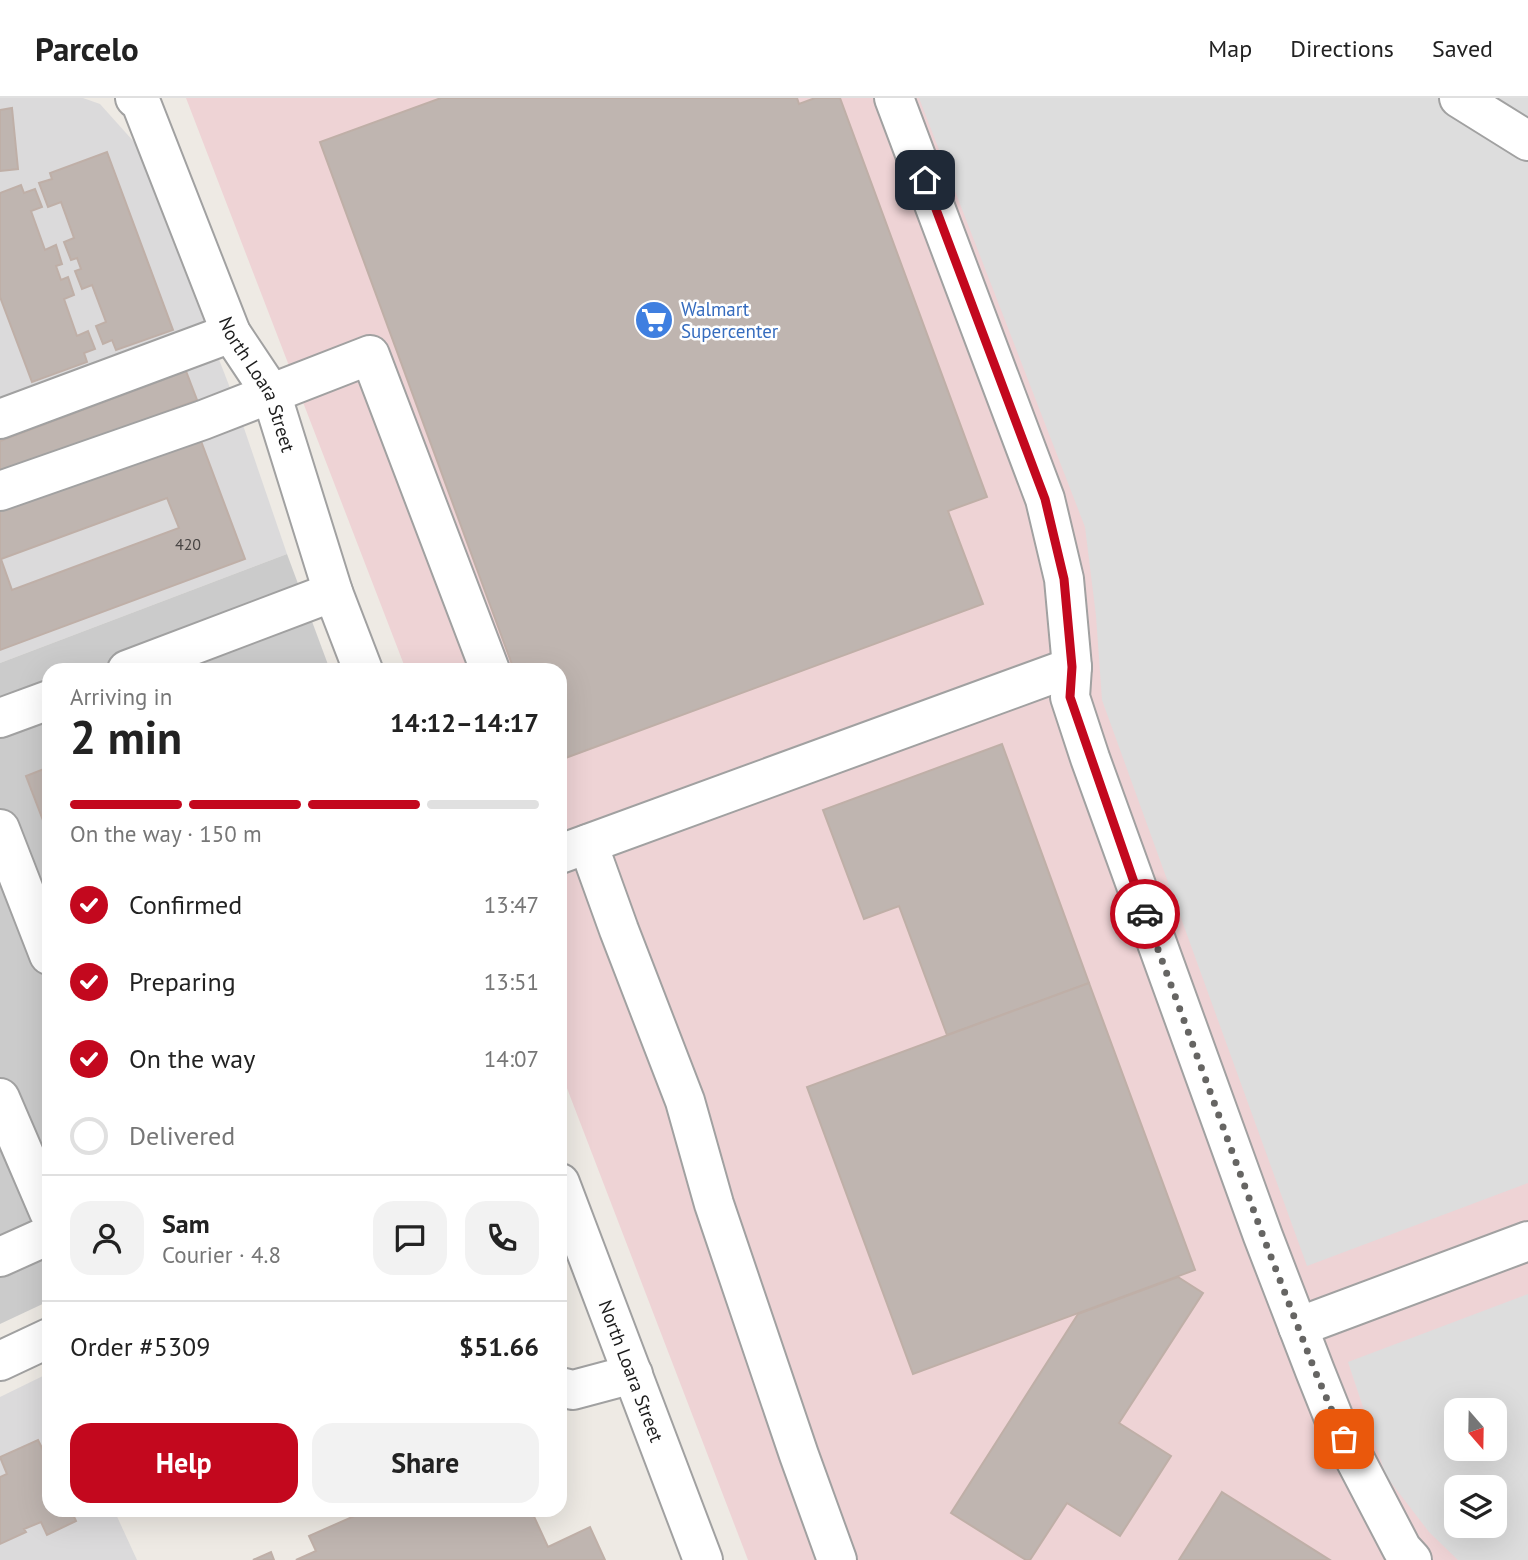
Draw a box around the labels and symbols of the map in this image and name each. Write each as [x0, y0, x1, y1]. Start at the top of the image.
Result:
pin [895, 150, 955, 210]
place label: Walmart Supercenter [681, 297, 779, 343]
supermarket icon: Walmart Supercenter [633, 299, 675, 341]
street label: North Loara Street [214, 313, 301, 455]
house number: 420 [175, 534, 201, 554]
courier [1110, 879, 1180, 949]
street label: North Loara Street [593, 1297, 669, 1446]
north arrow [1444, 1398, 1507, 1461]
pin [1314, 1409, 1374, 1469]

